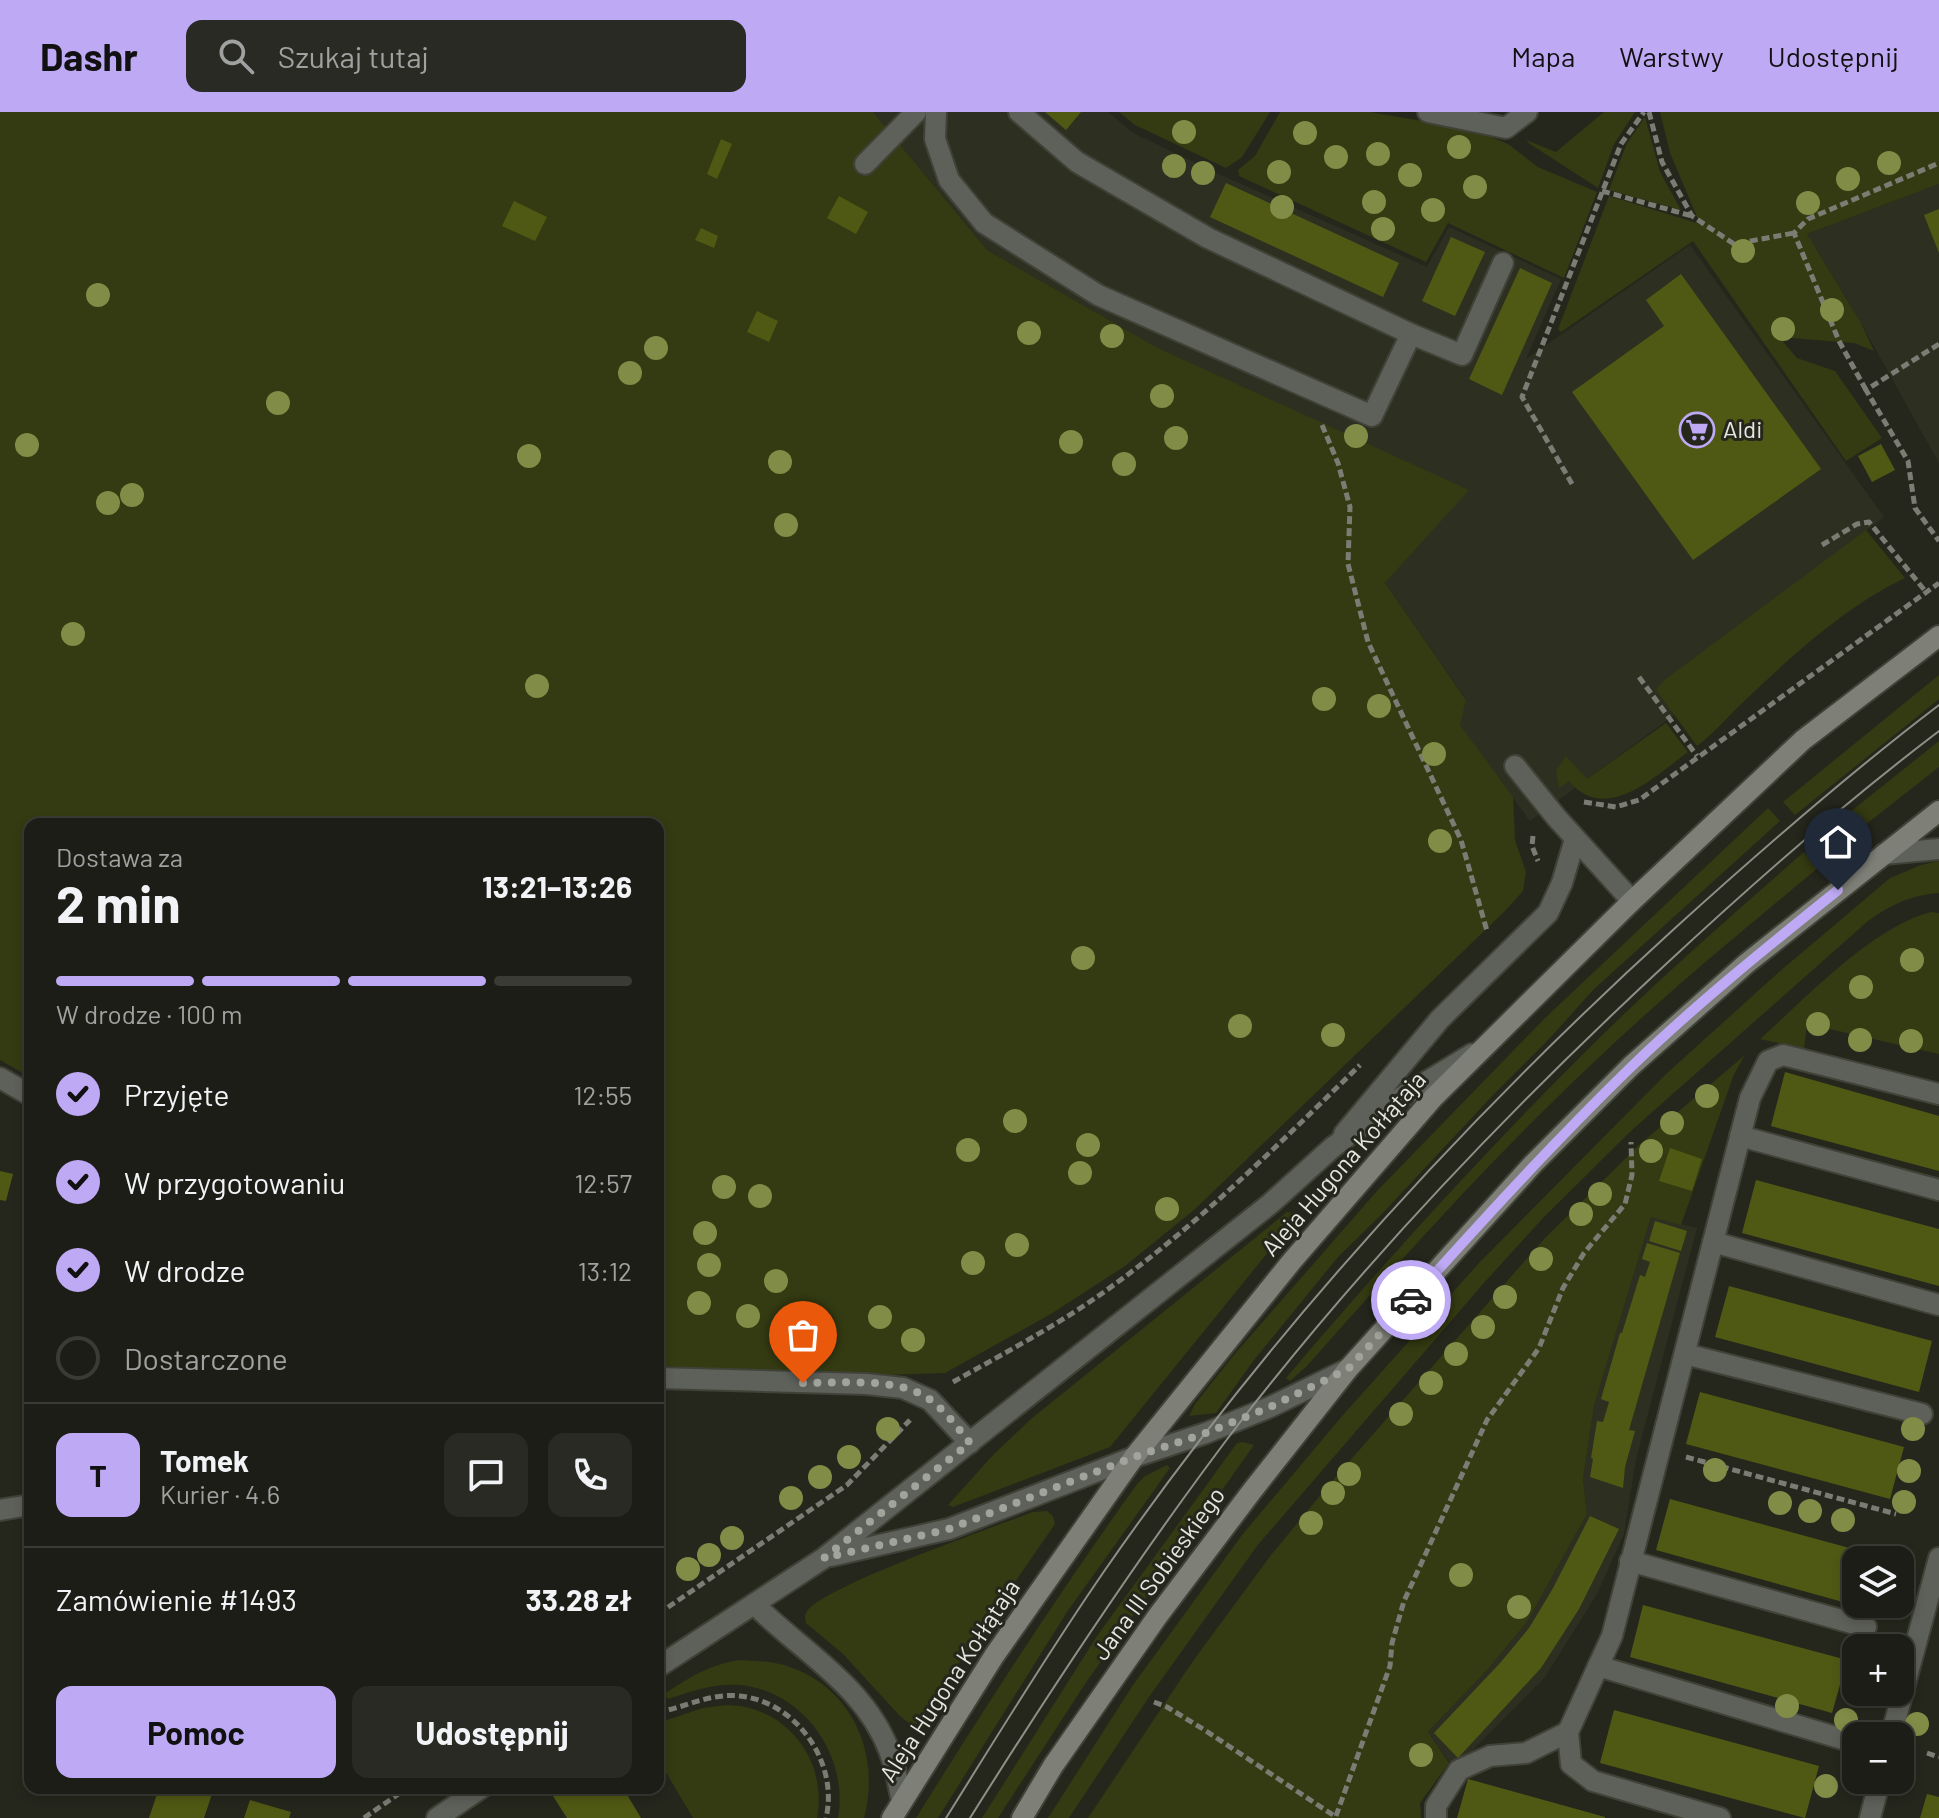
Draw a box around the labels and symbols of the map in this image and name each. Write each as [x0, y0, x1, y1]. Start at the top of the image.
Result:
supermarket icon: Aldi [1678, 411, 1716, 449]
place label: Aldi [1723, 414, 1762, 443]
pin [1804, 808, 1872, 890]
street label: Aleja Hugona Kołłątaja [1255, 1065, 1431, 1261]
courier [1371, 1260, 1451, 1340]
pin [769, 1301, 837, 1383]
street label: Jana III Sobieskiego [1085, 1481, 1230, 1665]
street label: Aleja Hugona Kołłątaja [872, 1574, 1025, 1787]

